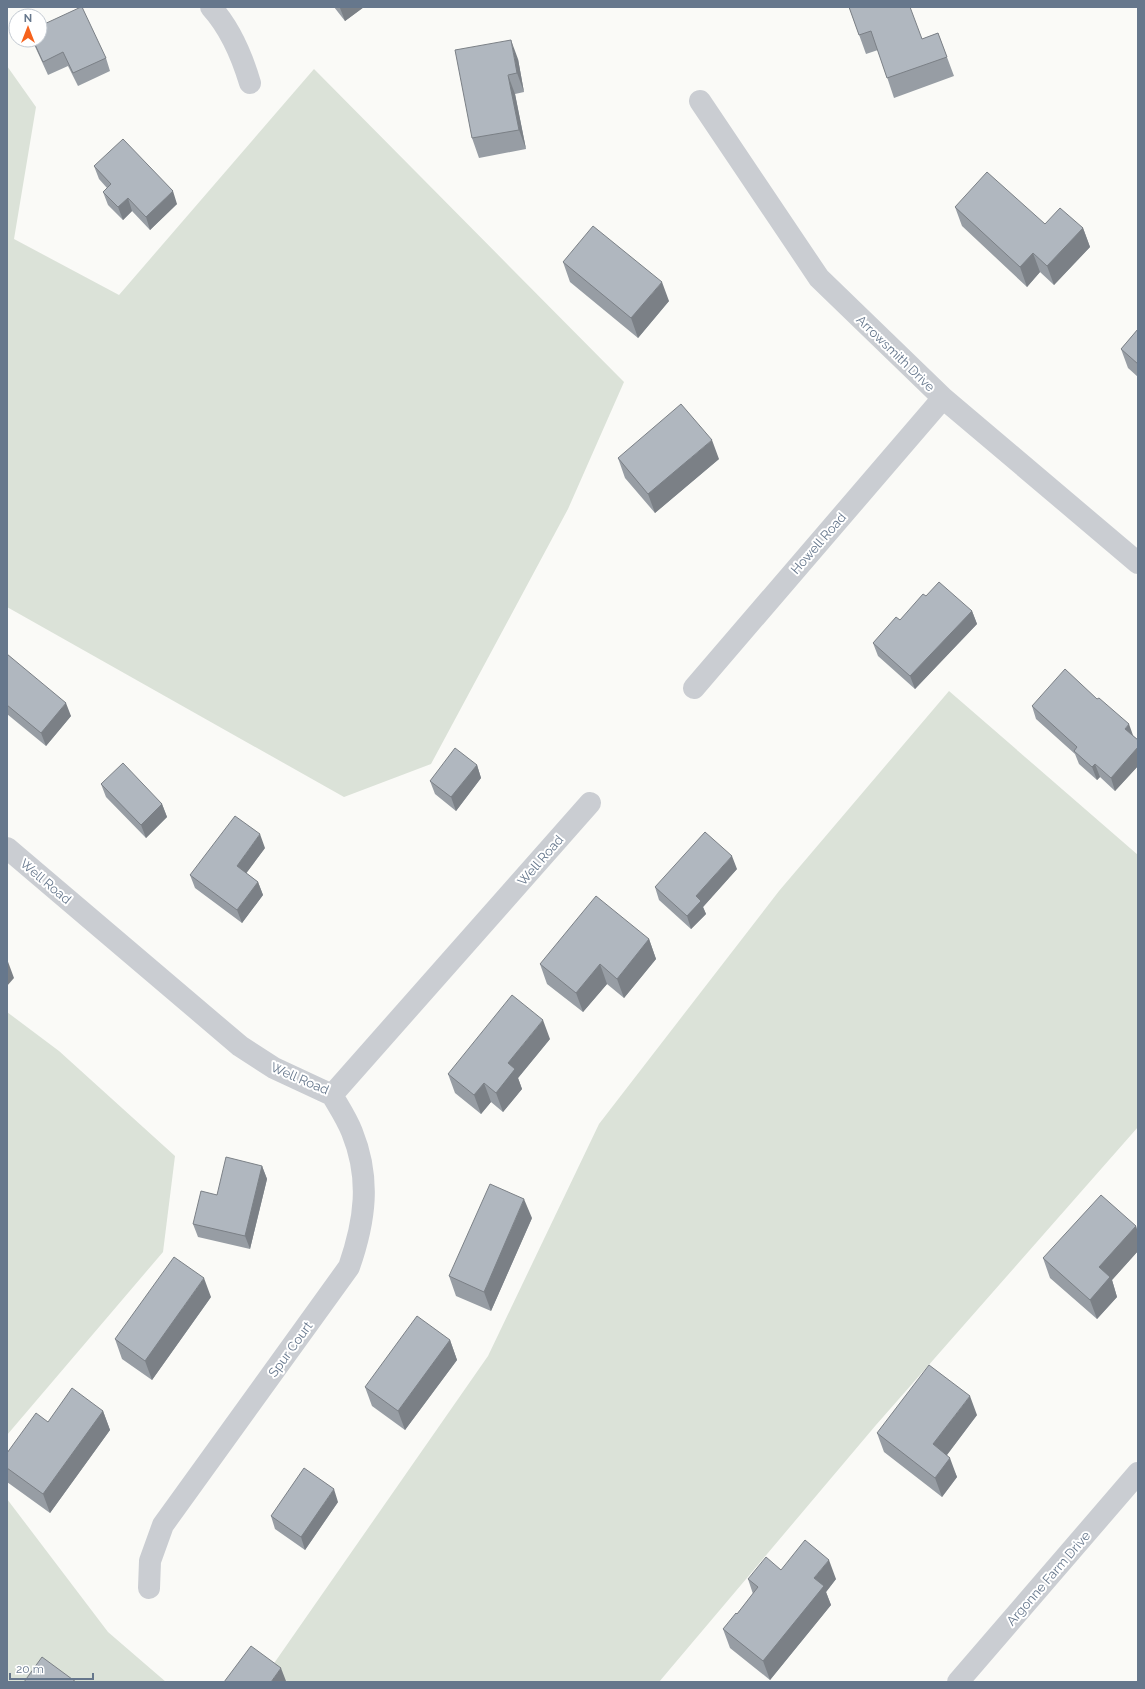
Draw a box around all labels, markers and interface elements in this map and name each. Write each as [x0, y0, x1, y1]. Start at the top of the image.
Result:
north arrow [8, 8, 48, 48]
text: N [24, 12, 32, 25]
street label: Arrowsmith Drive [853, 312, 938, 395]
street label: Howell Road [788, 510, 849, 577]
street label: Well Road [515, 832, 566, 888]
street label: Well Road [17, 856, 74, 907]
street label: Well Road [269, 1060, 331, 1097]
street label: Spur Court [265, 1318, 316, 1380]
street label: Argonne Farm Drive [1003, 1528, 1094, 1628]
scale bar [10, 1655, 93, 1681]
text: 20 m [16, 1662, 44, 1676]

